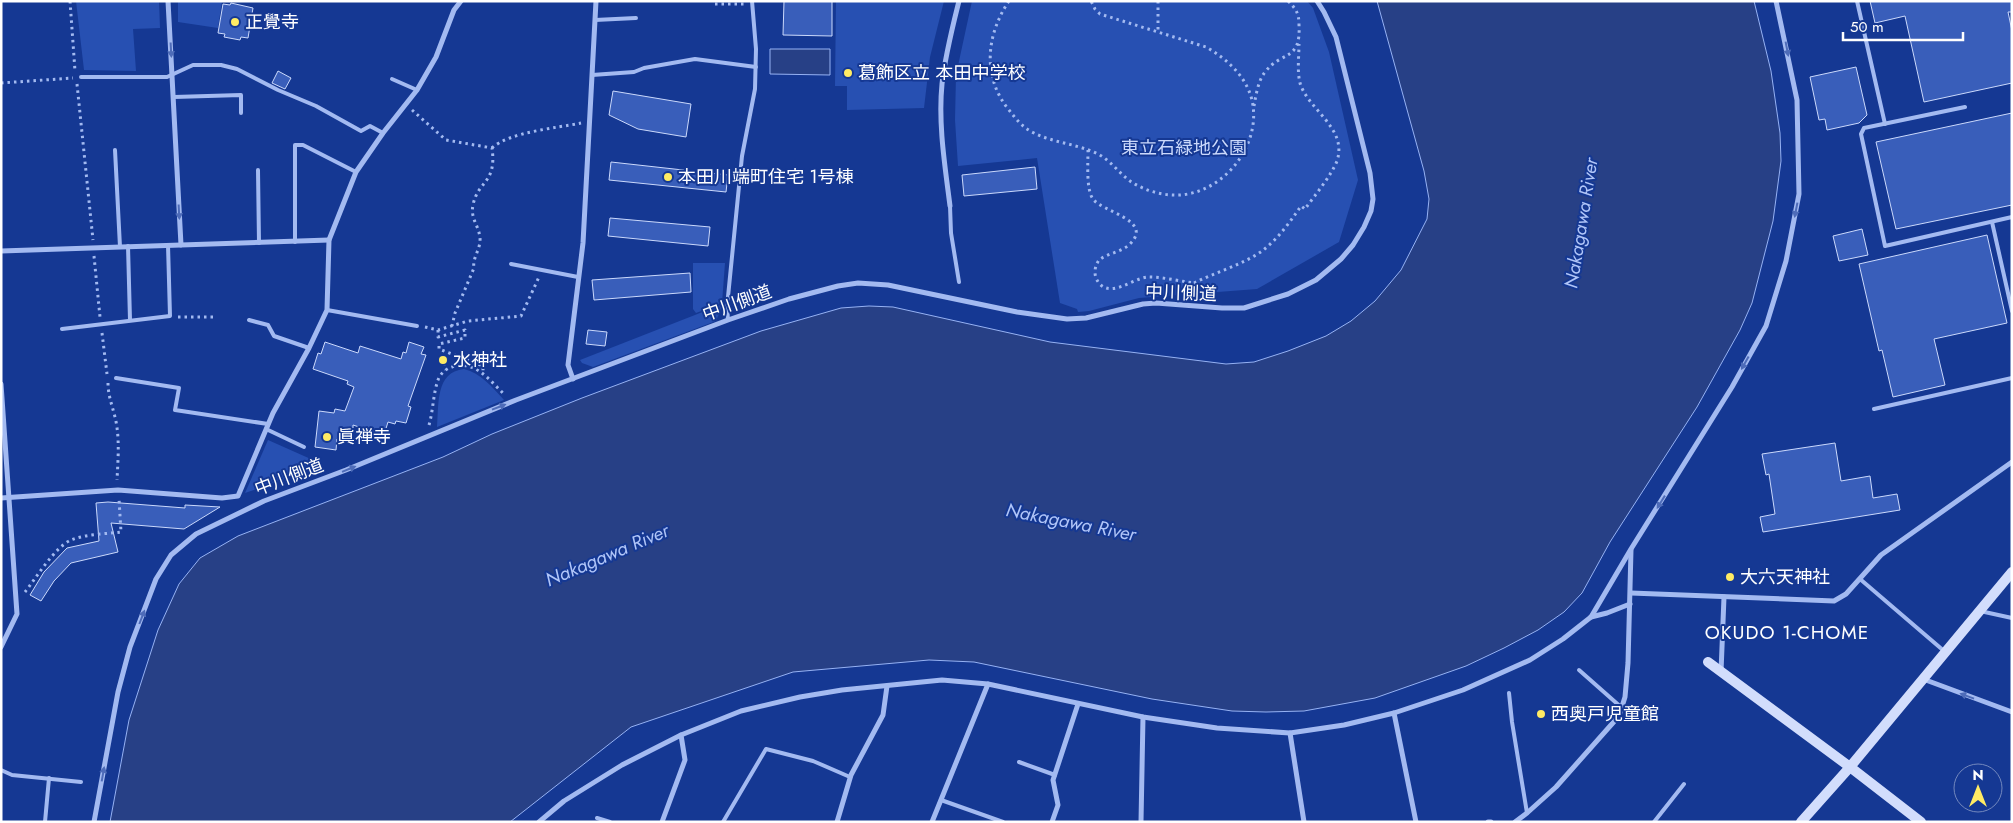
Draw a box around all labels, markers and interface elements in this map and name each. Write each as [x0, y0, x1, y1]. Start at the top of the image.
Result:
place label: 正覺寺 [245, 9, 299, 35]
scale bar [1843, 10, 1963, 42]
marker: 正覺寺 [229, 16, 241, 28]
text: 50 m [1850, 16, 1884, 38]
one-way arrow [1783, 41, 1791, 56]
one-way arrow [168, 42, 176, 58]
place label: 葛飾区立 本田中学校 [858, 60, 1025, 86]
marker: 葛飾区立 本田中学校 [842, 67, 854, 79]
park label: 東立石緑地公園 [1121, 135, 1247, 161]
water label: Nakagawa River [1557, 154, 1605, 290]
place label: 本田川端町住宅 1号棟 [678, 164, 854, 190]
marker: 本田川端町住宅 1号棟 [662, 171, 674, 183]
one-way arrow [1792, 202, 1800, 217]
one-way arrow [176, 204, 184, 220]
street label: 中川側道 [699, 278, 775, 328]
street label: 中川側道 [1145, 279, 1217, 307]
place label: 水神社 [453, 347, 507, 373]
marker: 水神社 [437, 354, 449, 366]
one-way arrow [1741, 356, 1749, 370]
one-way arrow [492, 403, 507, 411]
place label: 眞禅寺 [337, 424, 391, 450]
marker: 眞禅寺 [321, 431, 333, 443]
street label: 中川側道 [251, 452, 327, 502]
one-way arrow [342, 465, 357, 473]
one-way arrow [1656, 495, 1665, 508]
water label: Nakagawa River [1004, 496, 1140, 548]
water label: Nakagawa River [541, 516, 674, 593]
place label: 大六天神社 [1740, 564, 1830, 590]
marker: 大六天神社 [1724, 571, 1736, 583]
one-way arrow [139, 609, 146, 624]
district label: OKUDO 1-CHOME [1705, 619, 1869, 646]
one-way arrow [1960, 692, 1975, 699]
place label: 西奥戸児童館 [1551, 701, 1659, 727]
marker: 西奥戸児童館 [1535, 708, 1547, 720]
north arrow [1953, 763, 2003, 813]
one-way arrow [99, 765, 107, 781]
text: N [1972, 765, 1984, 785]

